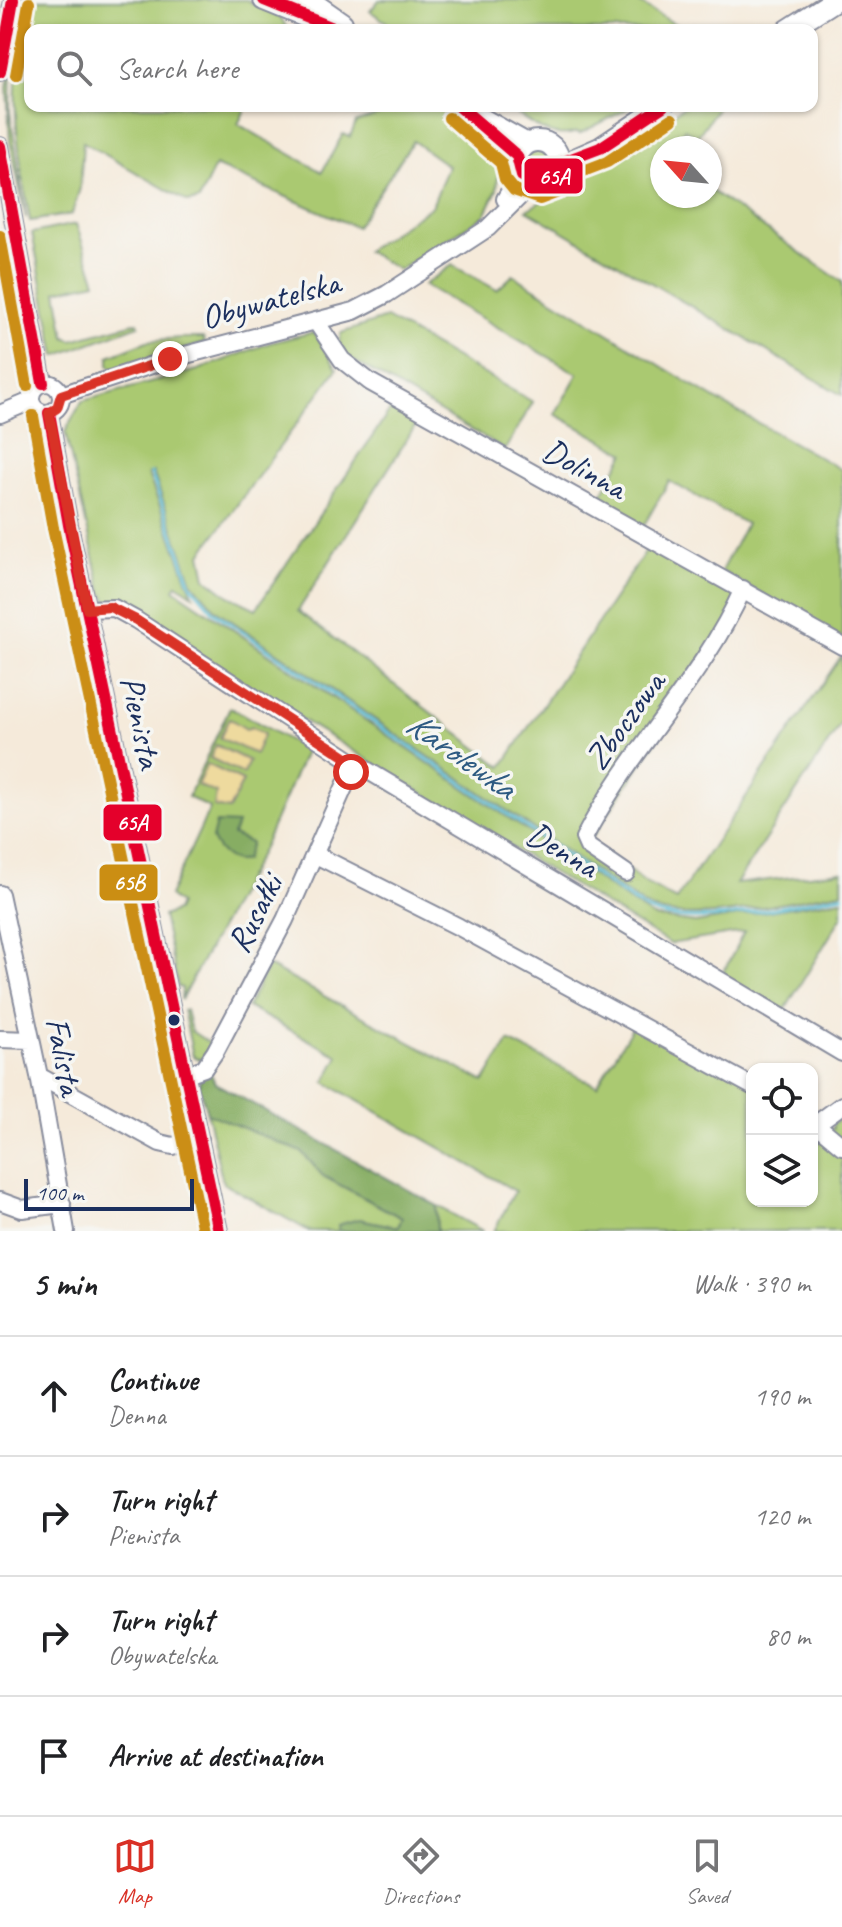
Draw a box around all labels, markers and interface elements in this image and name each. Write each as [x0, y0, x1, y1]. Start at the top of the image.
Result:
search box [24, 24, 818, 112]
icon: search [52, 46, 96, 90]
text: Search here [116, 49, 238, 87]
north arrow [650, 136, 722, 208]
line badge: 65A [523, 157, 584, 195]
text: 65A [538, 163, 571, 191]
street label: Obywatelska [196, 260, 347, 339]
route end [152, 341, 188, 377]
street label: Dolinna [536, 428, 637, 510]
street label: Zboczowa [575, 661, 676, 778]
street label: Pienista [111, 672, 173, 774]
water label: Karolewka [398, 701, 528, 811]
route start [333, 754, 369, 790]
line badge: 65A [102, 803, 163, 842]
text: 65A [116, 809, 149, 837]
street label: Denna [519, 812, 608, 888]
line badge: 65B [98, 863, 159, 902]
street label: Rusałki [217, 864, 294, 959]
text: 65B [113, 869, 146, 897]
unlabelled marker [166, 1012, 182, 1028]
street label: Falista [36, 1014, 94, 1102]
map controls [746, 1063, 818, 1207]
button: locate [746, 1063, 818, 1135]
button: layers [746, 1135, 818, 1207]
scale bar [24, 1175, 194, 1211]
text: 100 m [36, 1179, 83, 1207]
text: 5 min [32, 1262, 97, 1305]
text: Walk · 390 m [693, 1267, 810, 1300]
text: Continue [108, 1361, 198, 1399]
icon: ahead [32, 1374, 76, 1418]
text: 190 m [754, 1380, 810, 1413]
text: Denna [108, 1399, 166, 1432]
text: Turn right [108, 1481, 213, 1519]
icon: right [32, 1494, 76, 1538]
text: 120 m [754, 1500, 810, 1533]
text: Pienista [108, 1519, 179, 1552]
text: Turn right [108, 1601, 213, 1639]
icon: right [32, 1614, 76, 1658]
text: 80 m [766, 1620, 810, 1653]
text: Obywatelska [108, 1639, 216, 1672]
icon: arrive [32, 1734, 76, 1778]
text: Arrive at destination [108, 1737, 323, 1775]
tab: Map [113, 1834, 157, 1910]
tab: Directions [383, 1834, 459, 1910]
tab: Saved [685, 1834, 729, 1910]

